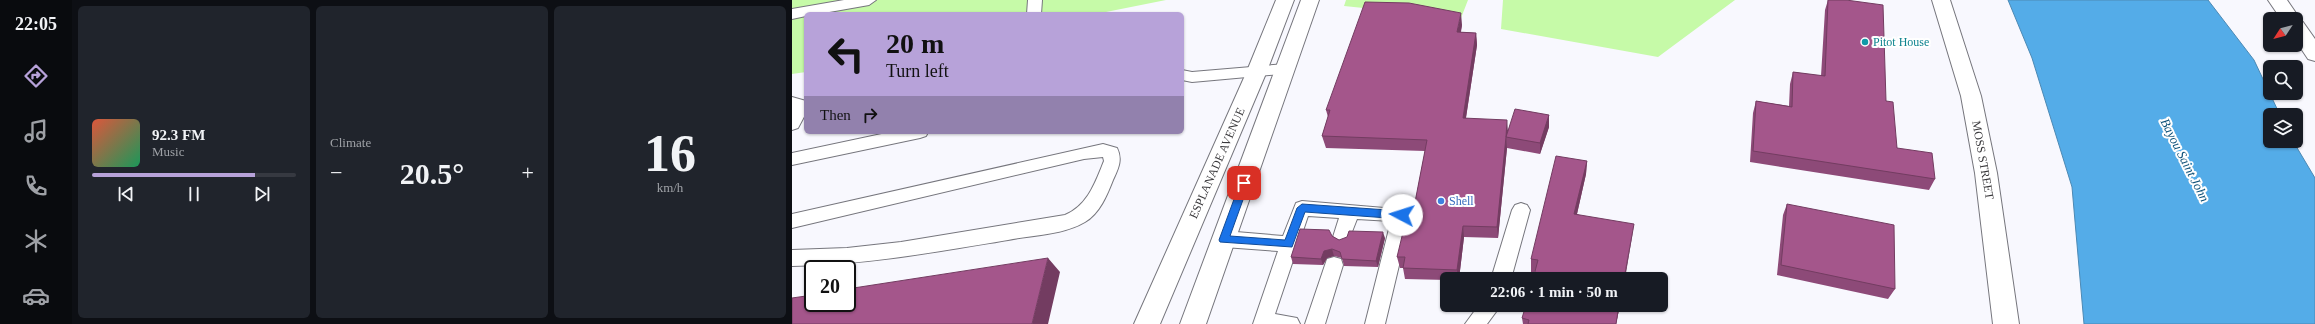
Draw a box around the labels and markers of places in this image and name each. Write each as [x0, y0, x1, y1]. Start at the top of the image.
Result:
place label: Pitot House [1873, 35, 1929, 49]
marker: Pitot House [1860, 37, 1870, 47]
pin [1227, 166, 1261, 200]
place label: Shell [1449, 194, 1474, 208]
marker: Shell [1436, 196, 1446, 206]

